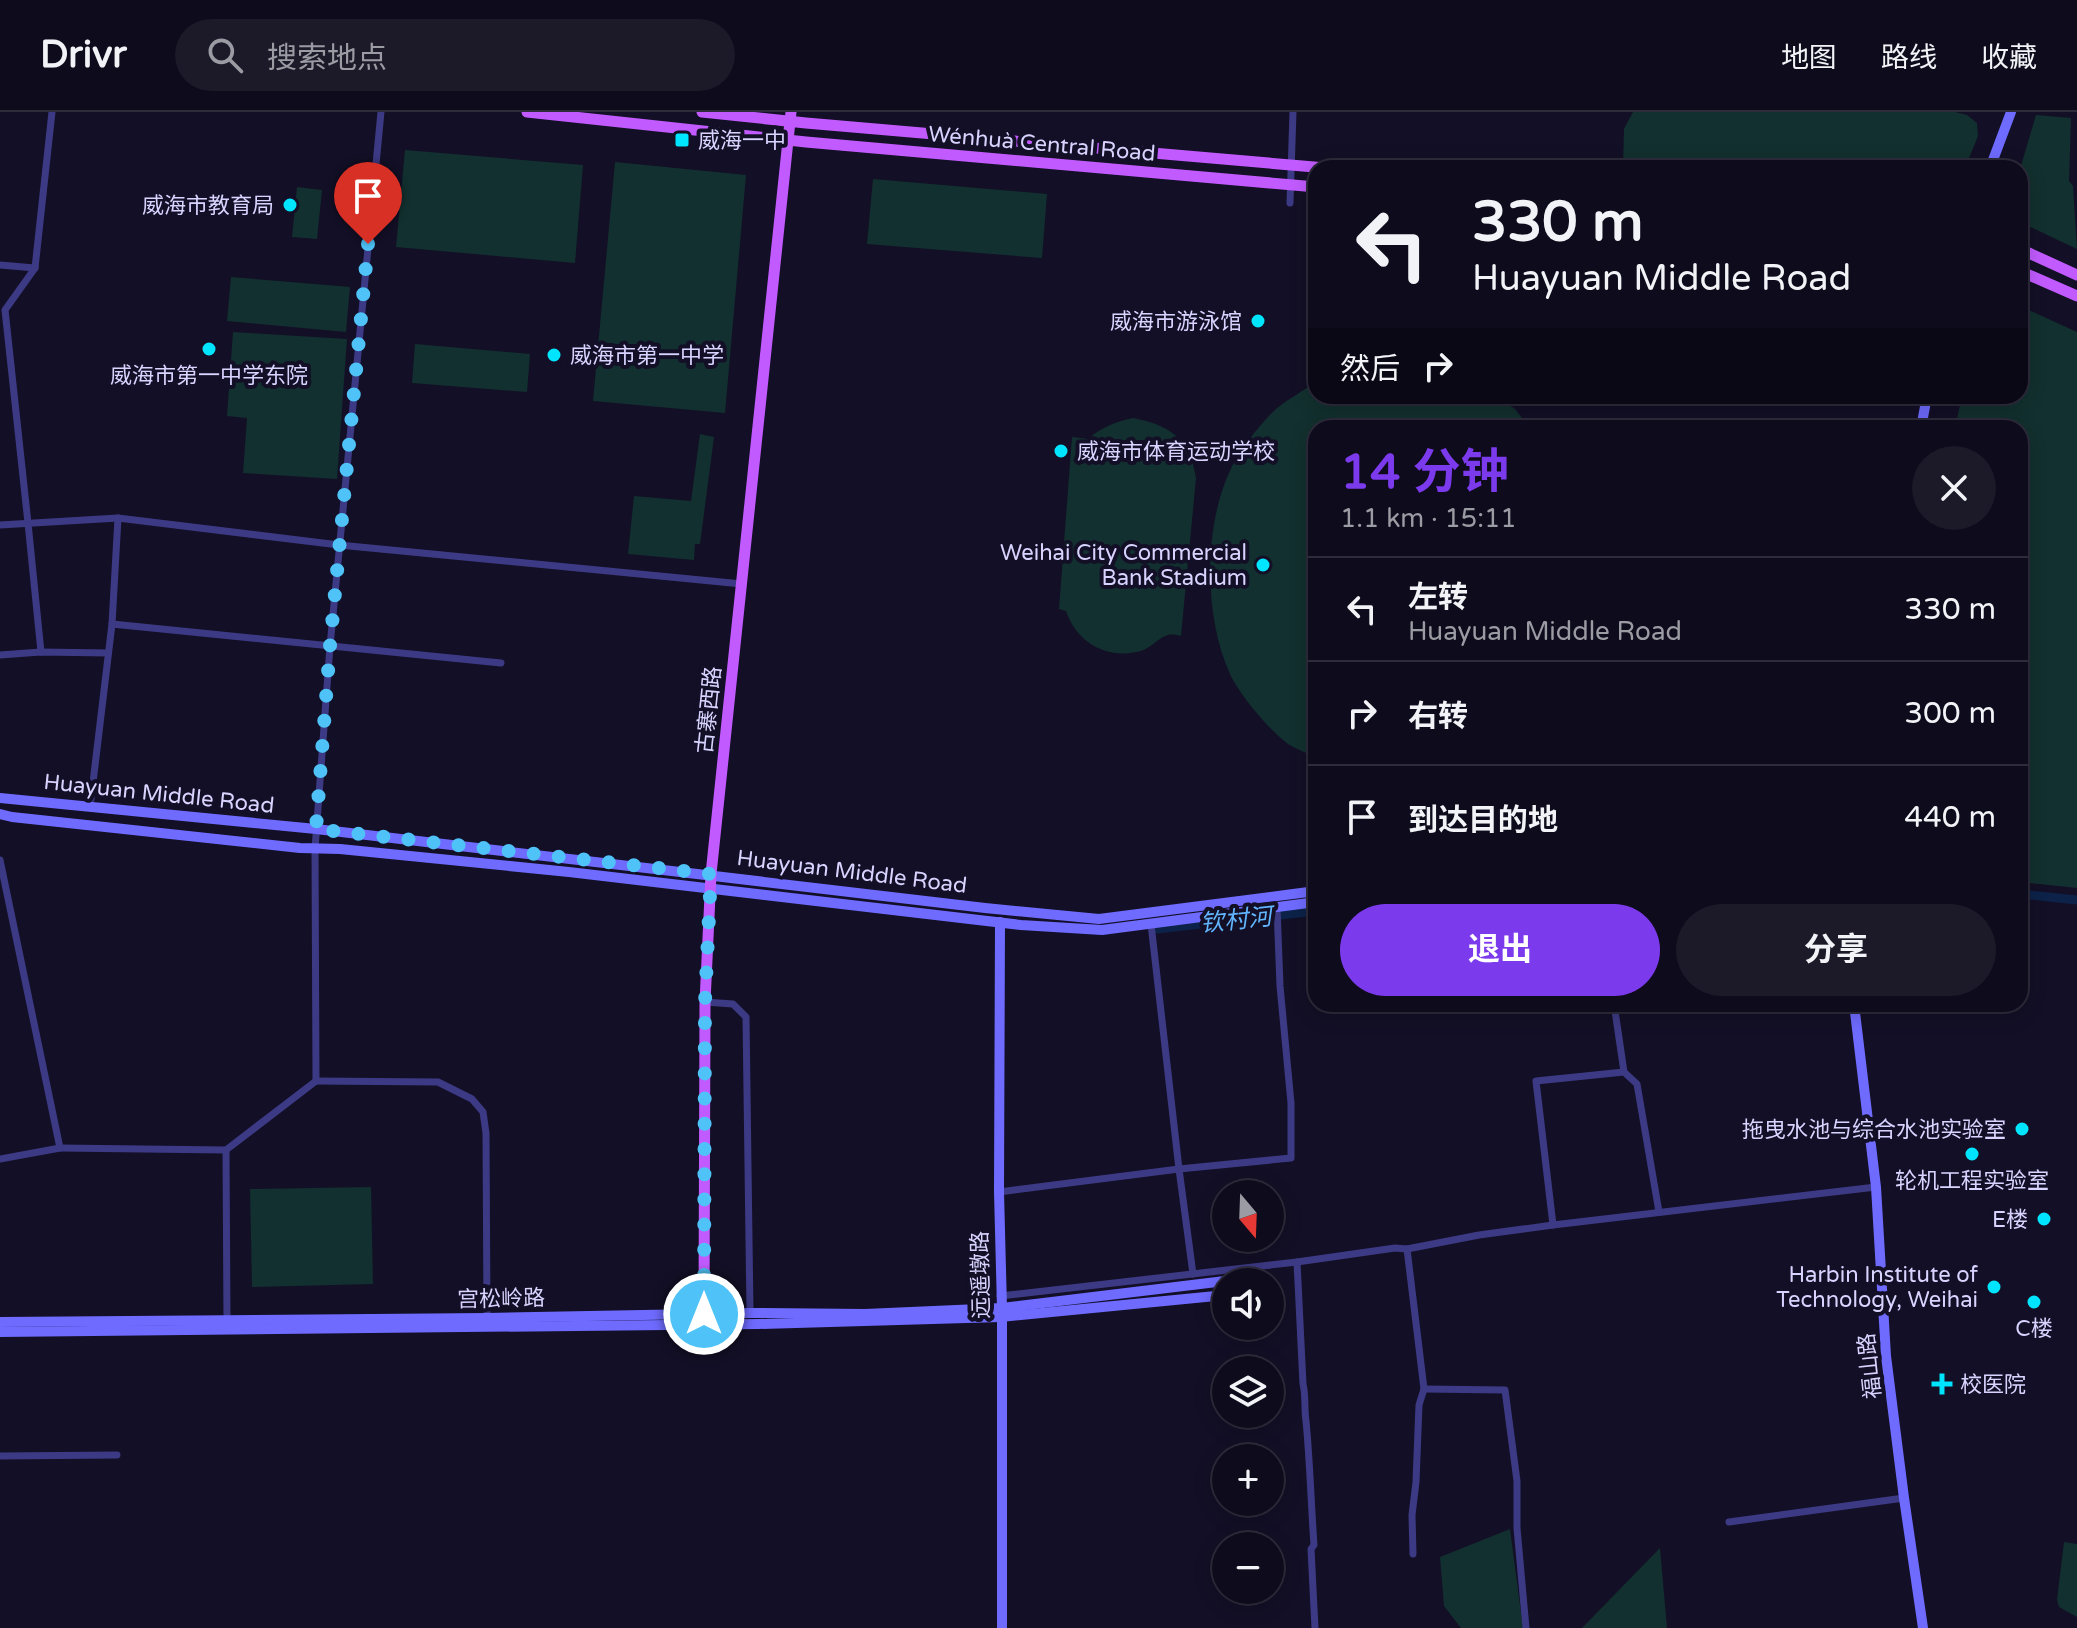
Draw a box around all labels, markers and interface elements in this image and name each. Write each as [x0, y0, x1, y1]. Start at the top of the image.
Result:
search box [175, 19, 735, 91]
text: Drivr [40, 32, 127, 78]
icon: search [203, 33, 247, 77]
text: 搜索地点 [267, 40, 387, 77]
text: 地图 [1781, 41, 1837, 75]
text: 路线 [1881, 41, 1937, 75]
text: 收藏 [1981, 41, 2037, 75]
street label: Wénhuà Central Road [927, 121, 1157, 167]
place label: 威海一中 [698, 128, 786, 154]
marker: 威海一中 [673, 131, 691, 149]
pin [334, 162, 402, 244]
icon: arrive [346, 174, 390, 218]
text: 330 m [1472, 189, 1643, 256]
icon: left [1340, 192, 1444, 296]
place label: 威海市教育局 [142, 193, 274, 219]
marker: 威海市教育局 [281, 196, 299, 214]
text: Huayuan Middle Road [1472, 257, 1851, 300]
place label: 威海市游泳馆 [1110, 309, 1242, 335]
marker: 威海市游泳馆 [1249, 312, 1267, 330]
marker: 威海市第一中学东院 [200, 340, 218, 358]
place label: 威海市第一中学 [570, 343, 724, 369]
icon: right [1416, 344, 1460, 388]
marker: 威海市第一中学 [545, 346, 563, 364]
text: 然后 [1340, 351, 1400, 388]
place label: 威海市第一中学东院 [110, 363, 308, 389]
place label: 威海市体育运动学校 [1077, 439, 1275, 465]
marker: 威海市体育运动学校 [1052, 442, 1070, 460]
text: 14 分钟 [1340, 444, 1509, 502]
button: close [1912, 446, 1996, 530]
text: 1.1 km · 15:11 [1340, 503, 1517, 534]
place label: Weihai City Commercial Bank Stadium [1000, 540, 1247, 591]
marker: Weihai City Commercial Bank Stadium [1254, 556, 1272, 574]
text: 左转 [1408, 579, 1468, 616]
icon: left [1340, 587, 1384, 631]
text: 330 m [1904, 591, 1996, 628]
text: Huayuan Middle Road [1408, 616, 1682, 647]
street label: 古寨西路 [691, 665, 727, 755]
icon: right [1340, 691, 1384, 735]
text: 300 m [1904, 695, 1996, 732]
text: 右转 [1408, 698, 1468, 735]
street label: Huayuan Middle Road [42, 769, 276, 819]
icon: arrive [1340, 795, 1384, 839]
text: 440 m [1904, 799, 1996, 836]
text: 到达目的地 [1408, 802, 1558, 839]
street label: Huayuan Middle Road [735, 845, 968, 899]
water label: 钦村河 [1199, 902, 1277, 939]
button: 退出 [1340, 904, 1660, 996]
button: 分享 [1676, 904, 1996, 996]
place label: 拖曳水池与综合水池实验室 [1742, 1117, 2006, 1143]
marker: 拖曳水池与综合水池实验室 [2013, 1120, 2031, 1138]
marker: 轮机工程实验室 [1963, 1145, 1981, 1163]
place label: 轮机工程实验室 [1895, 1168, 2049, 1194]
north arrow [1212, 1180, 1284, 1252]
map controls [1212, 1180, 1284, 1604]
place label: E楼 [1992, 1207, 2028, 1233]
marker: E楼 [2035, 1210, 2053, 1228]
street label: 远遥墩路 [967, 1231, 995, 1319]
place label: Harbin Institute of Technology, Weihai [1776, 1262, 1979, 1313]
button: sound [1212, 1268, 1284, 1340]
position arrow [662, 1272, 746, 1356]
marker: Harbin Institute of Technology, Weihai [1985, 1278, 2003, 1296]
street label: 宫松岭路 [457, 1285, 545, 1313]
marker: C楼 [2025, 1293, 2043, 1311]
place label: C楼 [2015, 1316, 2053, 1342]
street label: 福山路 [1854, 1332, 1886, 1400]
button: layers [1212, 1356, 1284, 1428]
place label: 校医院 [1960, 1372, 2026, 1398]
marker: 校医院 [1931, 1373, 1953, 1395]
button: + [1212, 1444, 1284, 1516]
button: − [1212, 1532, 1284, 1604]

